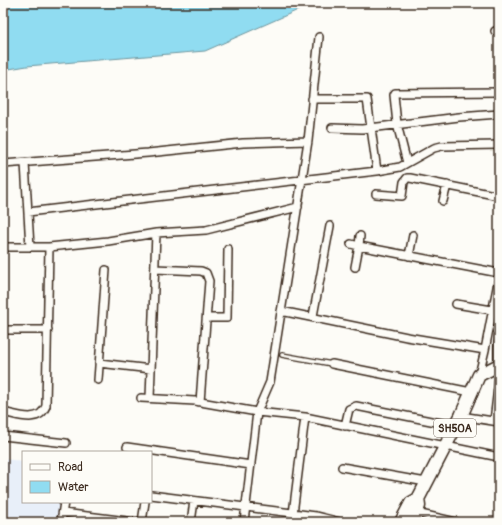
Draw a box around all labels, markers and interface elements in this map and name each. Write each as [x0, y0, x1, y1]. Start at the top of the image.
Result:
road number: SH50A [434, 419, 476, 437]
legend [22, 451, 152, 503]
text: Road [58, 460, 83, 475]
text: Water [58, 480, 89, 495]

